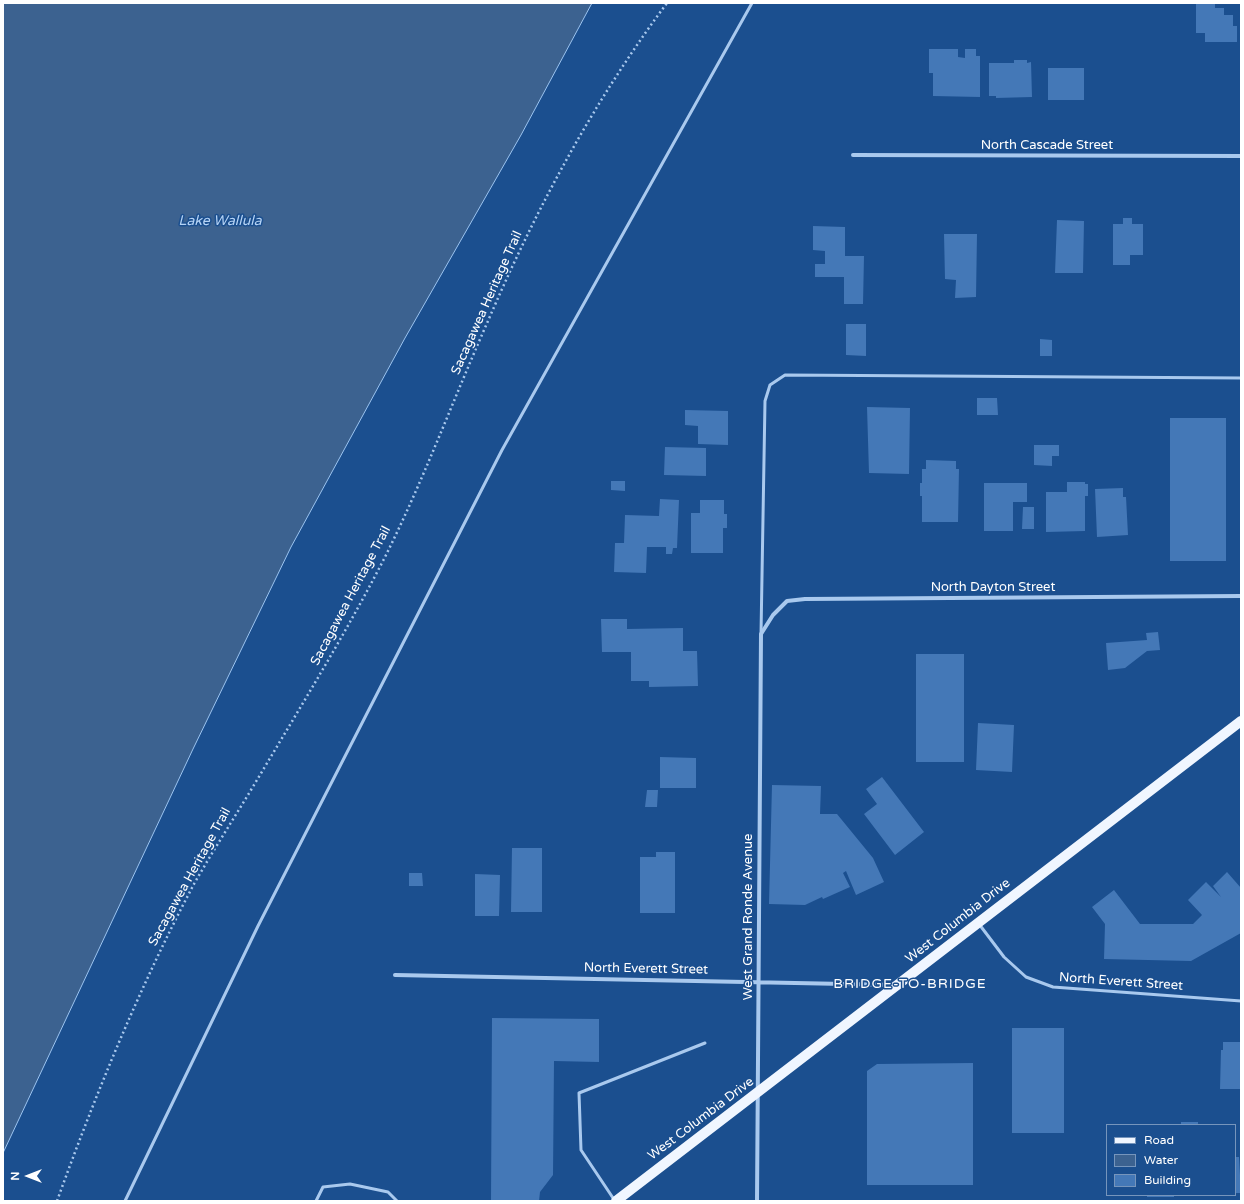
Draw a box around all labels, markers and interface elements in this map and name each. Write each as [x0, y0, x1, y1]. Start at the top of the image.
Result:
street label: North Cascade Street [981, 138, 1113, 154]
water label: Lake Wallula [178, 213, 262, 229]
street label: Sacagawea Heritage Trail [448, 229, 526, 377]
street label: Sacagawea Heritage Trail [308, 524, 394, 668]
street label: North Dayton Street [931, 580, 1055, 596]
street label: Sacagawea Heritage Trail [145, 805, 235, 949]
street label: West Grand Ronde Avenue [741, 834, 757, 1000]
street label: West Columbia Drive [903, 875, 1013, 967]
street label: North Everett Street [584, 960, 708, 978]
street label: North Everett Street [1058, 970, 1184, 994]
district label: BRIDGE-TO-BRIDGE [833, 976, 987, 992]
street label: West Columbia Drive [645, 1074, 757, 1164]
legend [1106, 1124, 1236, 1196]
text: Road [1144, 1133, 1174, 1147]
text: Water [1144, 1153, 1178, 1167]
north arrow [8, 1156, 48, 1196]
text: N [9, 1172, 22, 1180]
text: Building [1144, 1173, 1191, 1187]

